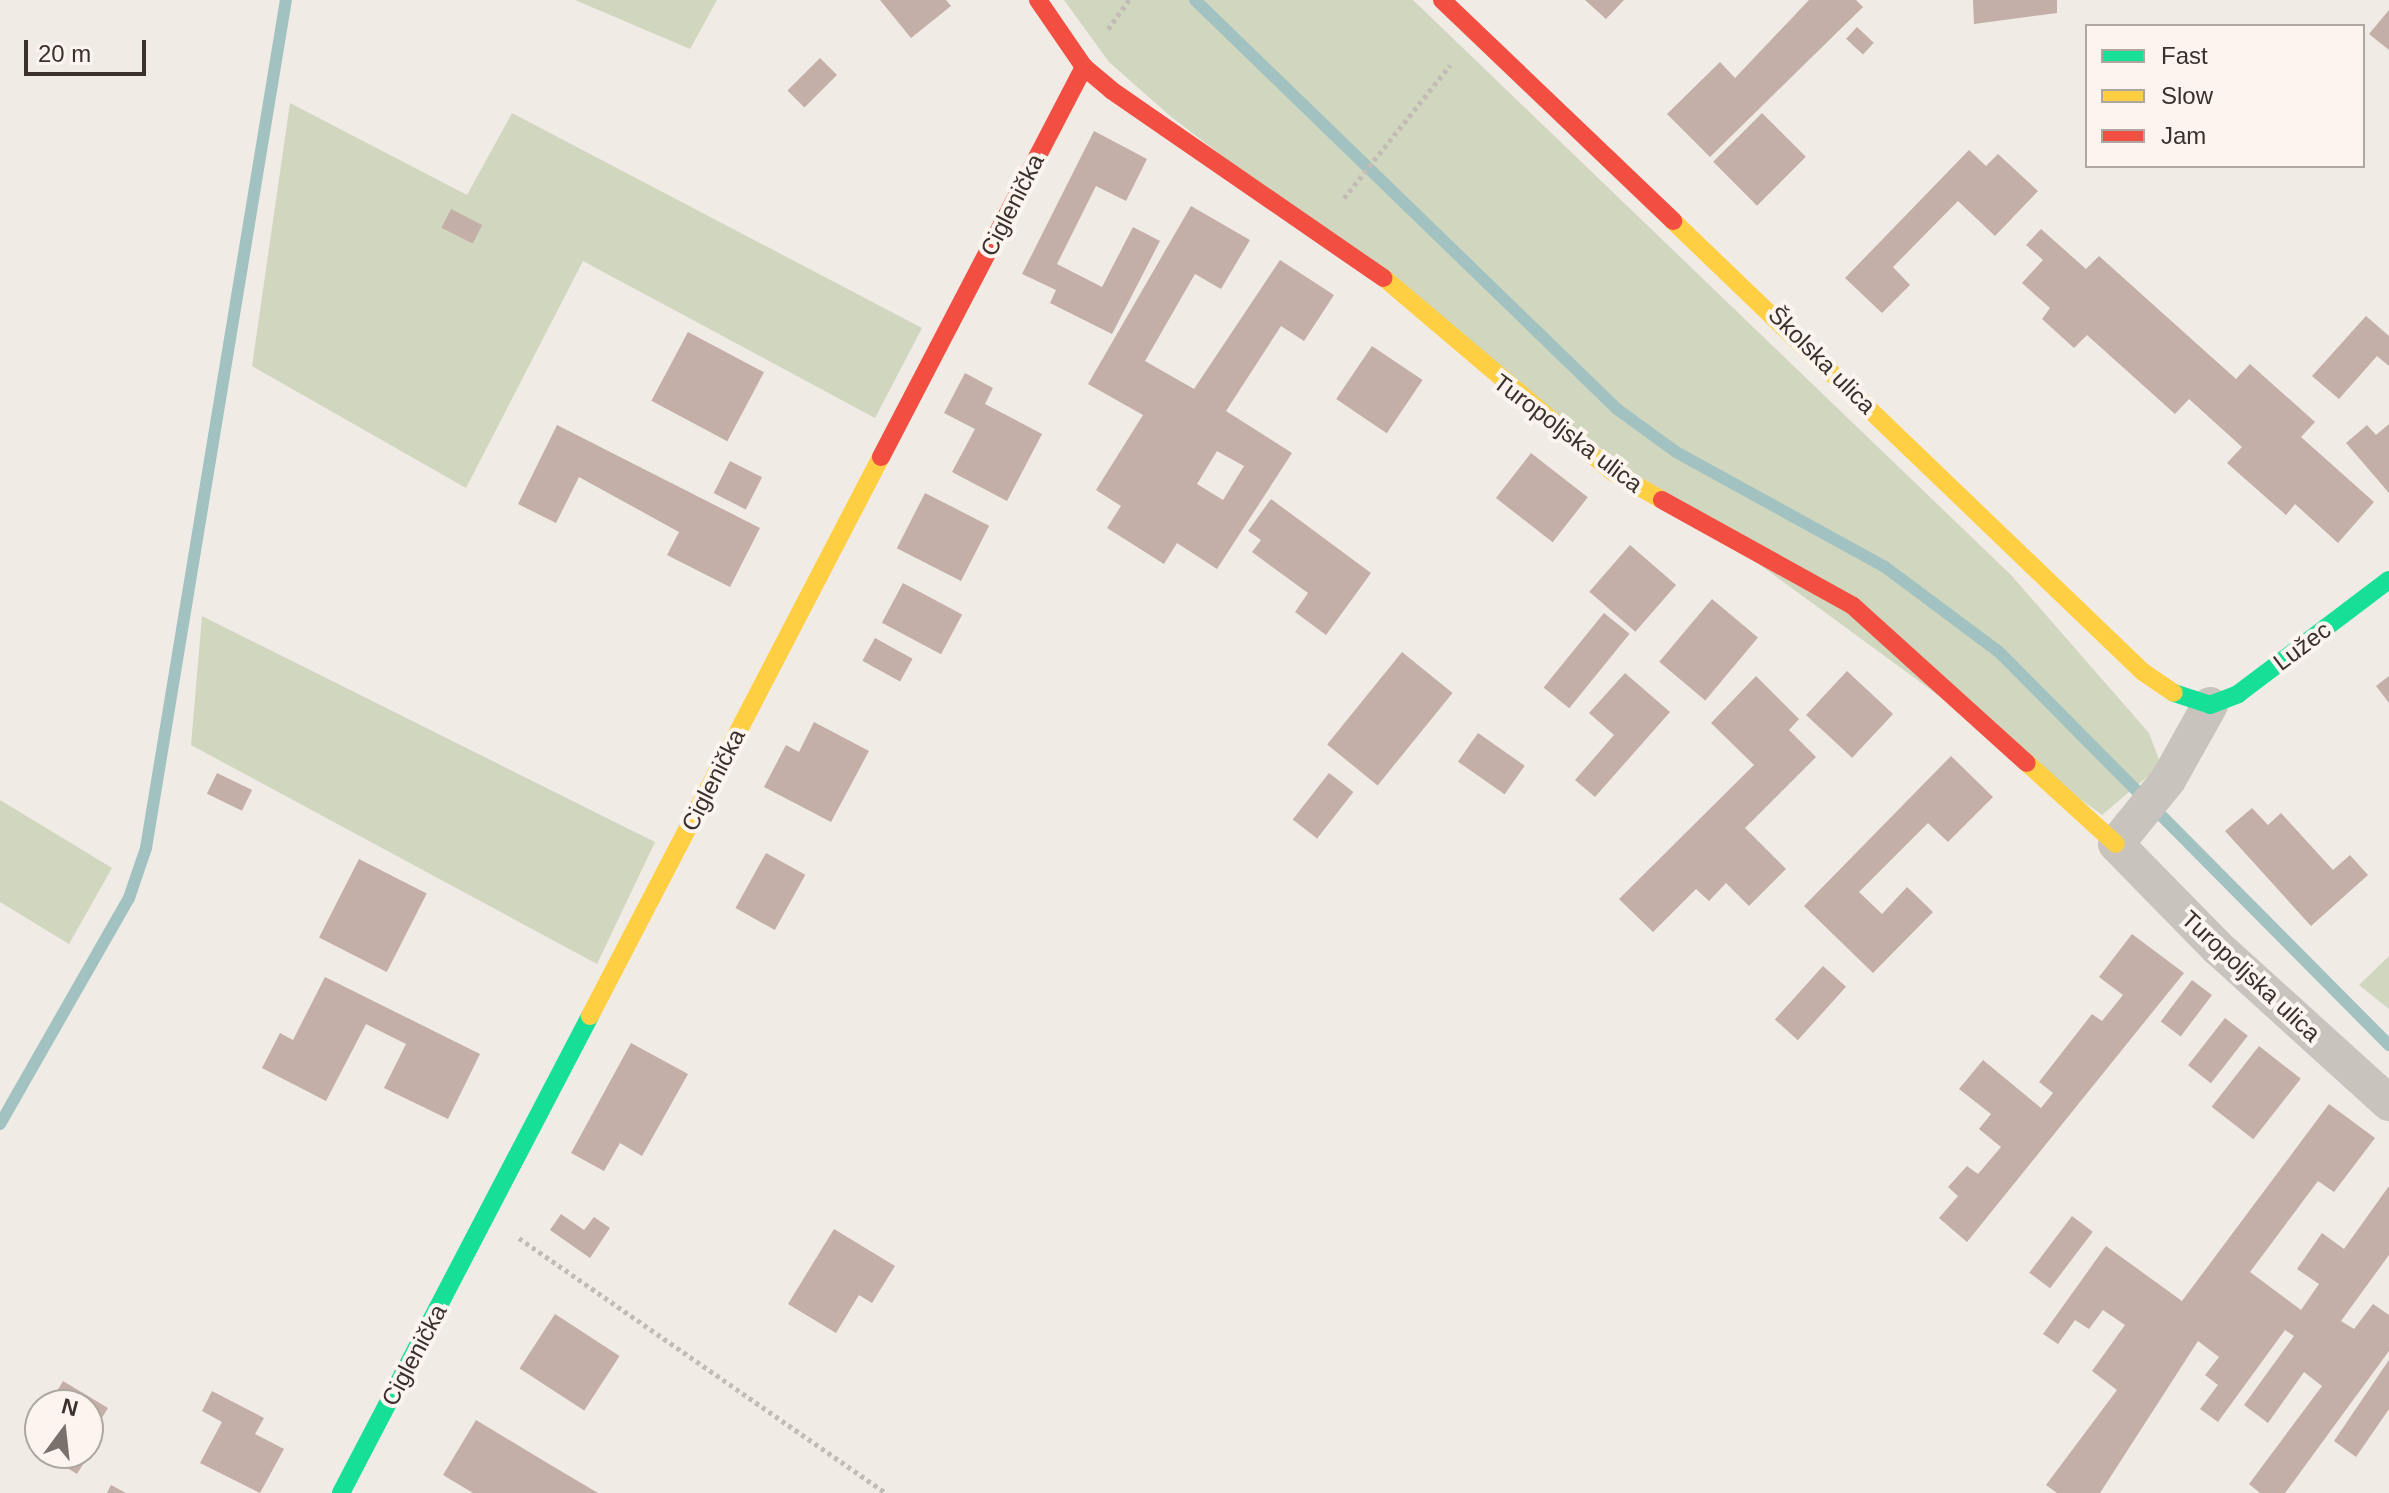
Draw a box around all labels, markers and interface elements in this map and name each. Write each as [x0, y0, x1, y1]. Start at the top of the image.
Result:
scale bar [28, 24, 150, 74]
legend [2085, 24, 2365, 168]
text: 20 m [38, 40, 91, 67]
text: Fast [2161, 42, 2208, 69]
text: Slow [2161, 82, 2213, 109]
text: Jam [2161, 122, 2206, 149]
street label: Ciglenička [974, 149, 1050, 261]
street label: Školska ulica [1762, 300, 1882, 420]
street label: Turopoljska ulica [1488, 368, 1648, 498]
street label: Lužec [2268, 615, 2336, 677]
street label: Ciglenička [675, 724, 751, 836]
street label: Turopoljska ulica [2176, 904, 2326, 1048]
street label: Ciglenička [375, 1299, 453, 1411]
north arrow [24, 1389, 104, 1469]
text: N [59, 1393, 81, 1421]

